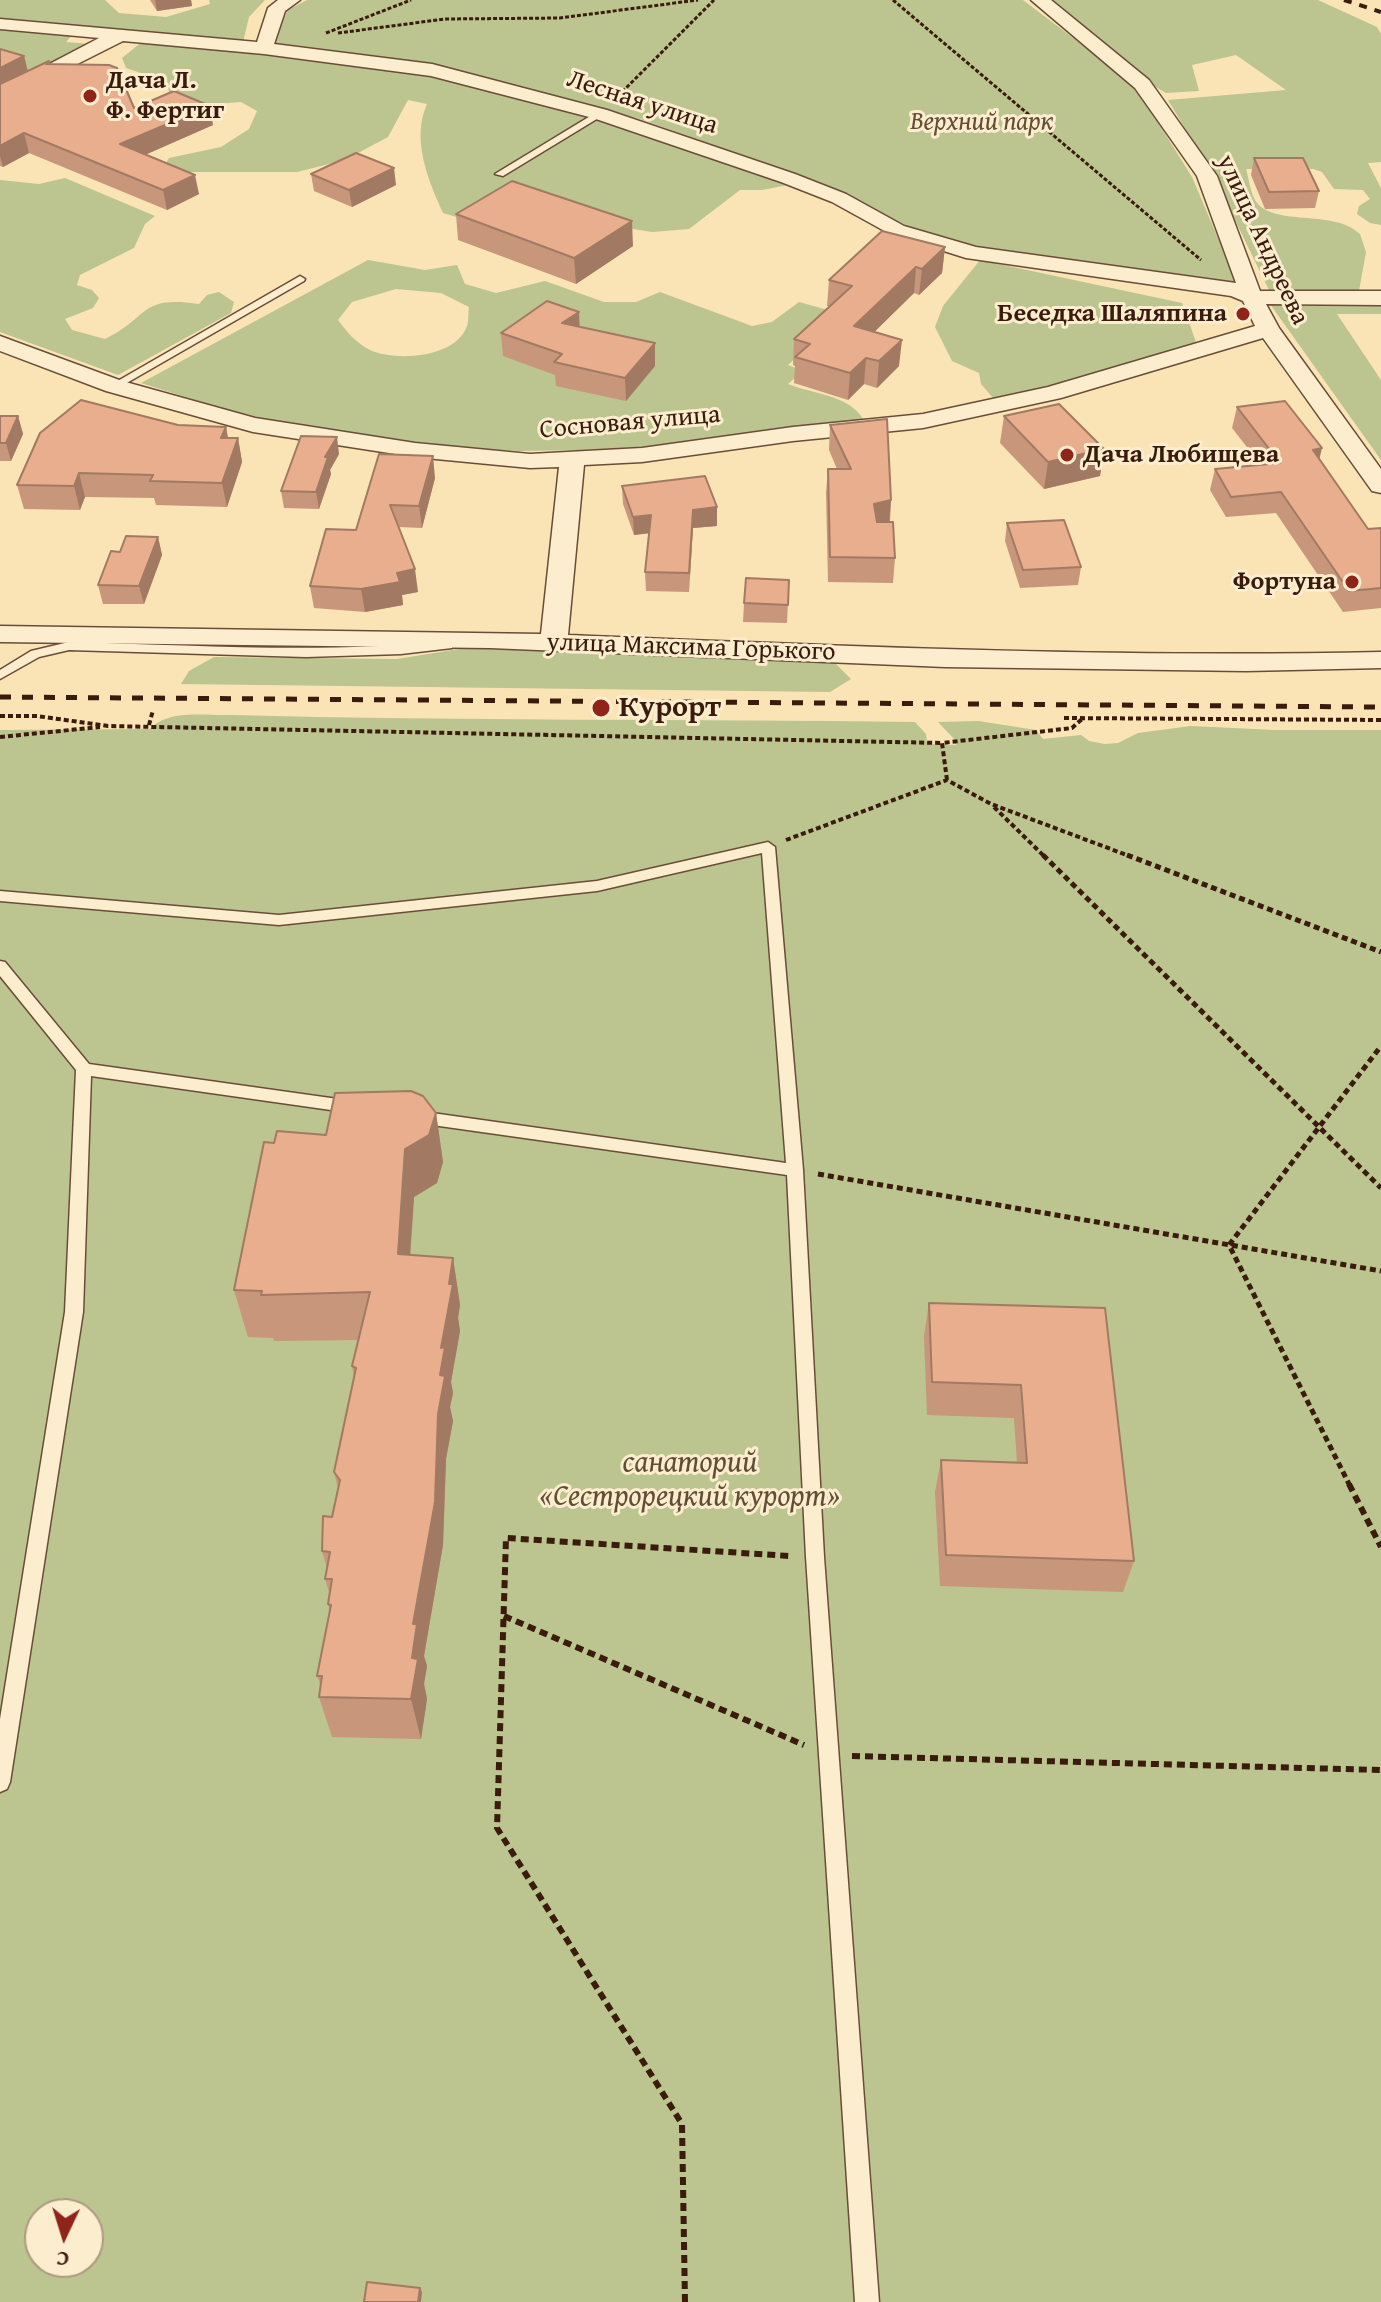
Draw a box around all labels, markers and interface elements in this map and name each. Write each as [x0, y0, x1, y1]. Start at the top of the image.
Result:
street label: Лесная улица [563, 64, 721, 142]
place label: Дача Л. Ф. Фертиг [106, 65, 224, 126]
marker: Дача Л. Ф. Фертиг [81, 87, 99, 105]
park label: Верхний парк [910, 106, 1054, 138]
street label: улица Андреева [1209, 150, 1315, 330]
place label: Беседка Шаляпина [997, 298, 1227, 330]
marker: Беседка Шаляпина [1234, 305, 1252, 323]
street label: Сосновая улица [538, 400, 722, 446]
place label: Дача Любищева [1083, 439, 1279, 471]
marker: Дача Любищева [1058, 446, 1076, 464]
place label: Фортуна [1233, 566, 1336, 598]
marker: Фортуна [1343, 573, 1361, 591]
street label: улица Максима Горького [546, 627, 836, 669]
place label: Курорт [619, 690, 721, 726]
marker: Курорт [590, 697, 612, 719]
park label: санаторий «Сестрорецкий курорт» [540, 1445, 840, 1516]
north arrow [24, 2198, 104, 2278]
text: С [55, 2244, 70, 2276]

